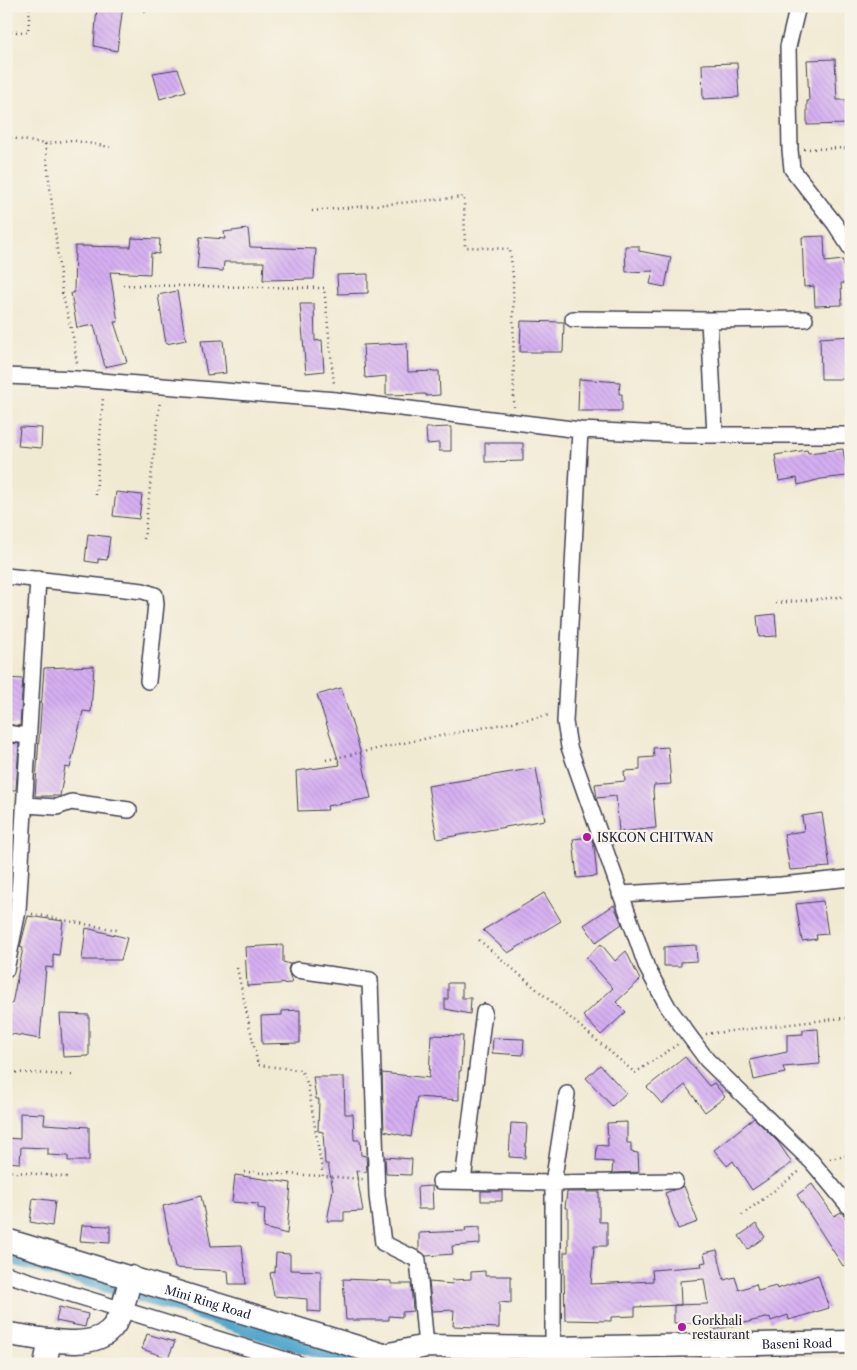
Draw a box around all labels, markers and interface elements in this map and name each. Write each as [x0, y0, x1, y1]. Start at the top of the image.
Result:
place label: ISKCON CHITWAN [597, 830, 714, 845]
marker: ISKCON CHITWAN [581, 831, 593, 843]
street label: Mini Ring Road [163, 1281, 253, 1322]
place label: Gorkhali restaurant [692, 1313, 751, 1342]
marker: Gorkhali restaurant [676, 1321, 688, 1333]
street label: Baseni Road [761, 1335, 833, 1351]

